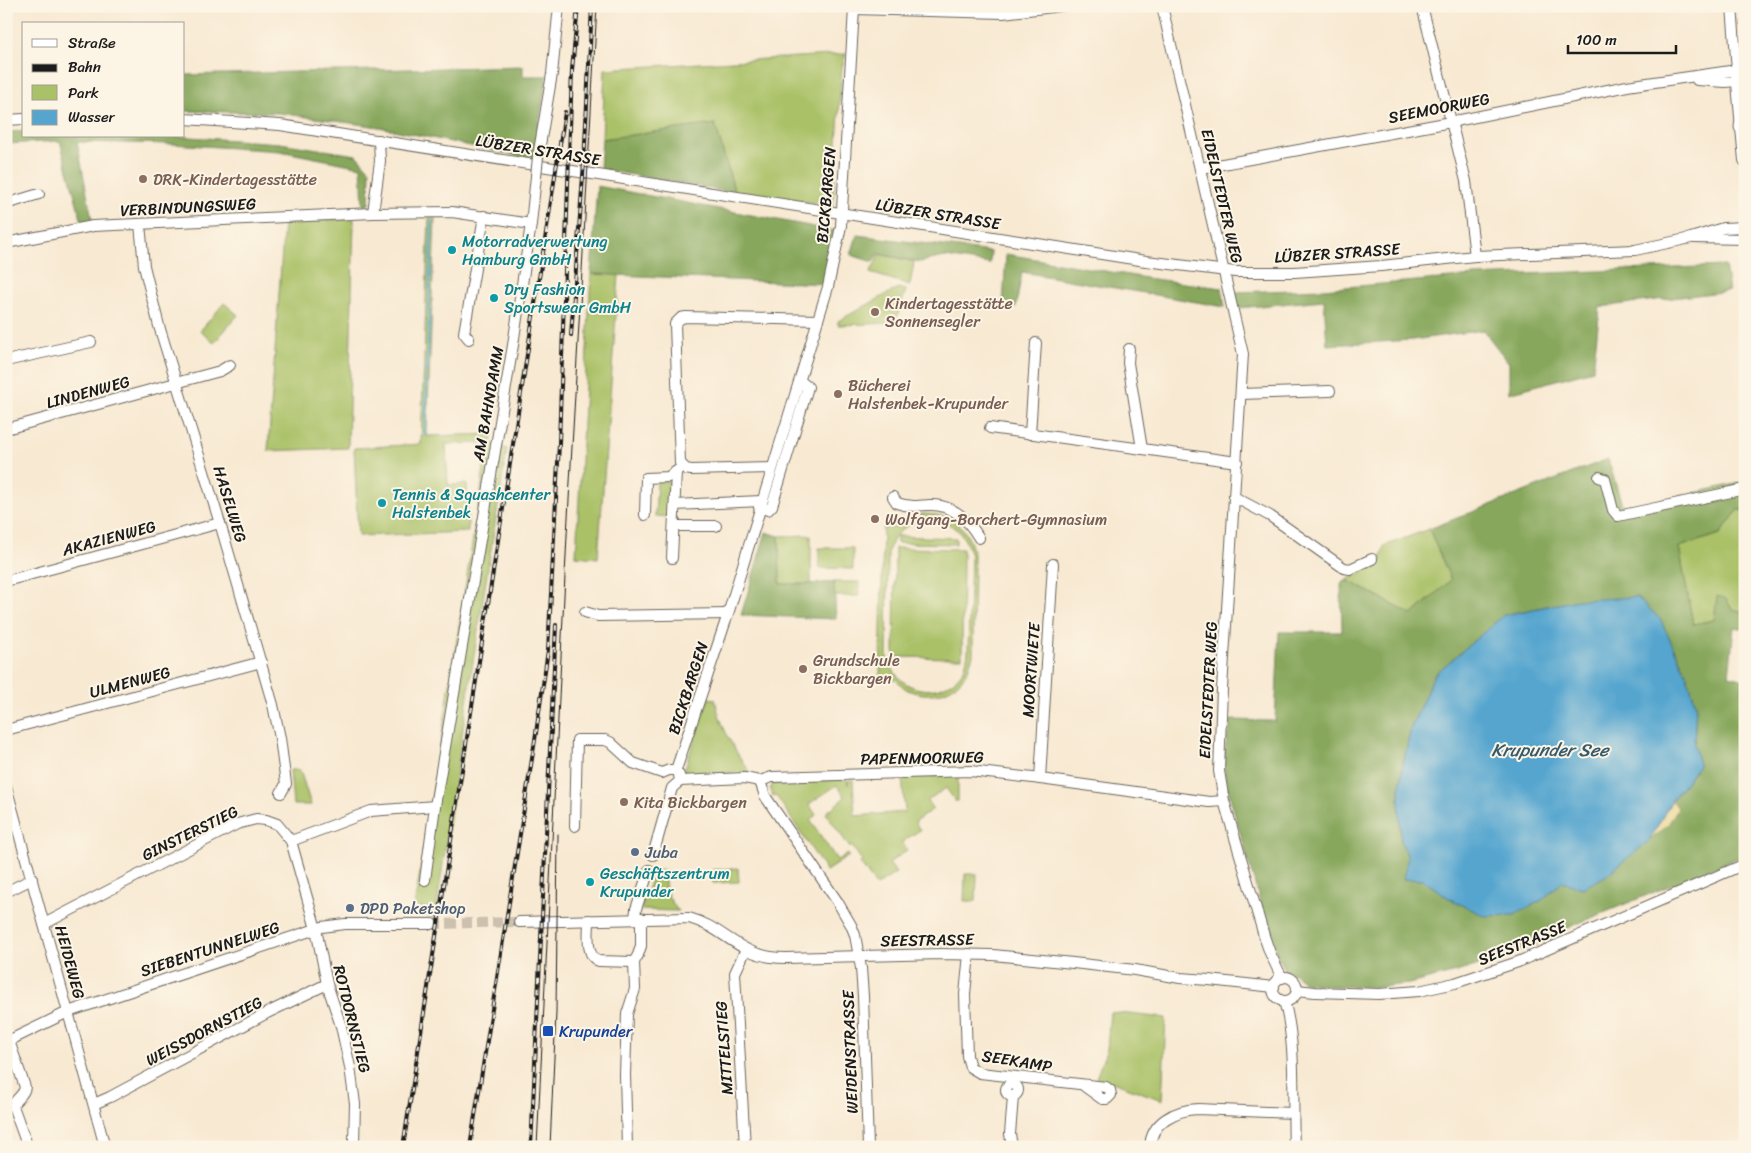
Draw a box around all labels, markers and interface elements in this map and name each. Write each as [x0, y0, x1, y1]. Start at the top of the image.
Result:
legend [22, 22, 185, 138]
scale bar [1568, 22, 1676, 54]
text: 100 m [1576, 27, 1617, 53]
text: Straße [68, 30, 116, 56]
text: Bahn [68, 54, 101, 80]
text: Park [68, 80, 99, 106]
street label: SEEMOORWEG [1386, 84, 1492, 132]
text: Wasser [68, 104, 116, 130]
street label: LÜBZER STRASSE [474, 126, 603, 174]
street label: EIDELSTEDTER WEG [1192, 126, 1252, 266]
street label: BICKBARGEN [807, 146, 845, 244]
place label: DRK-Kindertagesstätte [153, 165, 317, 194]
marker: DRK-Kindertagesstätte [137, 173, 149, 185]
street label: VERBINDUNGSWEG [119, 189, 257, 225]
street label: LÜBZER STRASSE [874, 190, 1003, 238]
place label: Motorradverwertung Hamburg GmbH [462, 227, 608, 274]
street label: LÜBZER STRASSE [1273, 234, 1402, 272]
marker: Motorradverwertung Hamburg GmbH [446, 244, 458, 256]
place label: Dry Fashion Sportswear GmbH [504, 275, 632, 322]
place label: Kindertagesstätte Sonnensegler [885, 289, 1013, 336]
marker: Dry Fashion Sportswear GmbH [488, 292, 500, 304]
marker: Kindertagesstätte Sonnensegler [869, 306, 881, 318]
street label: AM BAHNDAMM [463, 344, 512, 465]
street label: LINDENWEG [43, 367, 133, 417]
place label: Bücherei Halstenbek-Krupunder [848, 371, 1009, 418]
marker: Bücherei Halstenbek-Krupunder [832, 388, 844, 400]
street label: HASELWEG [205, 462, 255, 546]
place label: Tennis & Squashcenter Halstenbek [392, 480, 552, 527]
marker: Tennis & Squashcenter Halstenbek [376, 497, 388, 509]
place label: Wolfgang-Borchert-Gymnasium [885, 505, 1107, 534]
street label: AKAZIENWEG [58, 512, 159, 565]
marker: Wolfgang-Borchert-Gymnasium [869, 513, 881, 525]
street label: EIDELSTEDTER WEG [1190, 620, 1226, 759]
street label: MOORTWIETE [1013, 621, 1049, 718]
street label: BICKBARGEN [659, 638, 717, 738]
place label: Grundschule Bickbargen [813, 646, 900, 693]
street label: ULMENWEG [86, 657, 174, 707]
marker: Grundschule Bickbargen [797, 663, 809, 675]
water label: Krupunder See [1492, 734, 1610, 766]
street label: PAPENMOORWEG [860, 742, 984, 774]
place label: Kita Bickbargen [634, 788, 747, 817]
marker: Kita Bickbargen [618, 796, 630, 808]
street label: GINSTERSTIEG [137, 797, 243, 869]
place label: Juba [644, 838, 679, 867]
marker: Juba [629, 846, 641, 858]
place label: Geschäftszentrum Krupunder [600, 859, 730, 906]
marker: Geschäftszentrum Krupunder [584, 876, 596, 888]
place label: DPD Paketshop [360, 894, 466, 923]
marker: DPD Paketshop [344, 902, 356, 914]
street label: SEESTRASSE [1473, 912, 1572, 974]
street label: SIEBENTUNNELWEG [136, 913, 284, 985]
street label: HEIDEWEG [46, 922, 94, 1002]
street label: SEESTRASSE [880, 925, 975, 955]
street label: ROTDORNSTIEG [325, 962, 379, 1076]
street label: WEISSDORNSTIEG [140, 988, 268, 1074]
street label: WEIDENSTRASSE [833, 989, 867, 1114]
street label: MITTELSTIEG [706, 1000, 742, 1096]
place label: Krupunder [559, 1017, 634, 1046]
marker: Krupunder [541, 1024, 555, 1038]
street label: SEEKAMP [980, 1041, 1054, 1081]

